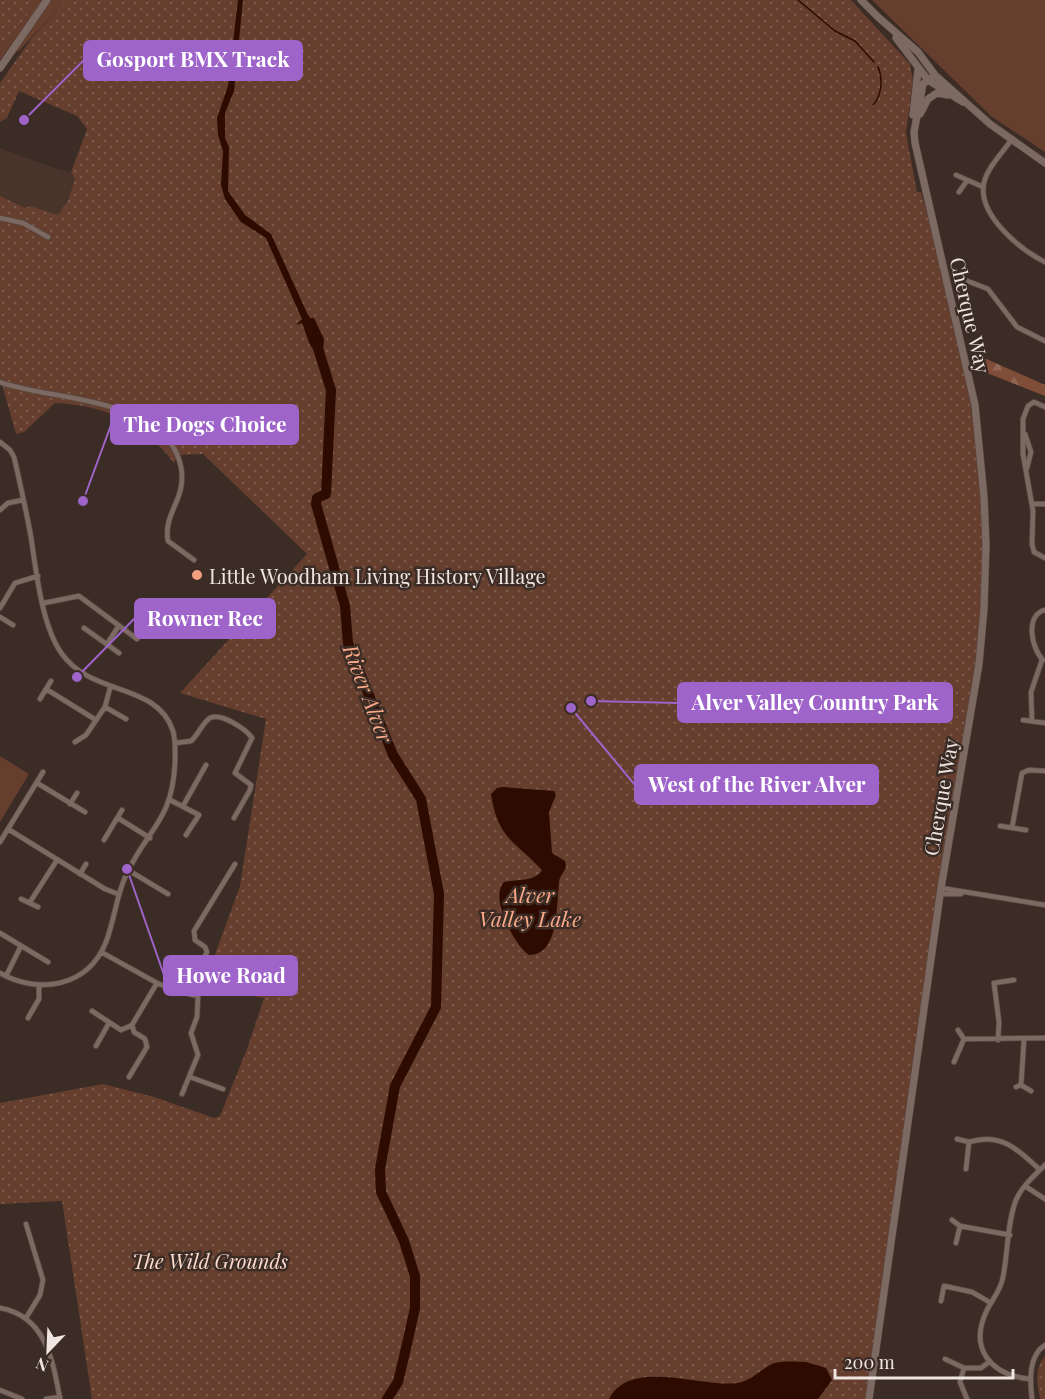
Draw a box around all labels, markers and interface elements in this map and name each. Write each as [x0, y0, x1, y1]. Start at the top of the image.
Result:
callout: Gosport BMX Track [84, 41, 302, 80]
text: Gosport BMX Track [97, 44, 290, 72]
street label: Cherque Way [945, 254, 997, 376]
callout: The Dogs Choice [111, 405, 298, 444]
text: The Dogs Choice [123, 409, 287, 437]
place label: Little Woodham Living History Village [209, 562, 546, 589]
marker: Little Woodham Living History Village [190, 568, 204, 582]
callout: Rowner Rec [135, 599, 275, 638]
text: Rowner Rec [147, 603, 263, 631]
water label: River Alver [337, 639, 401, 747]
callout: Alver Valley Country Park [678, 683, 952, 722]
text: Alver Valley Country Park [690, 687, 939, 715]
street label: Cherque Way [916, 736, 964, 858]
callout: West of the River Alver [635, 765, 878, 804]
text: West of the River Alver [647, 769, 866, 797]
water label: Alver Valley Lake [479, 880, 581, 932]
callout: Howe Road [164, 956, 297, 995]
text: Howe Road [176, 960, 286, 988]
park label: The Wild Grounds [132, 1247, 288, 1274]
north arrow [18, 1321, 78, 1381]
scale bar [835, 1342, 1014, 1380]
text: 200 m [844, 1350, 895, 1374]
text: N [32, 1353, 51, 1377]

